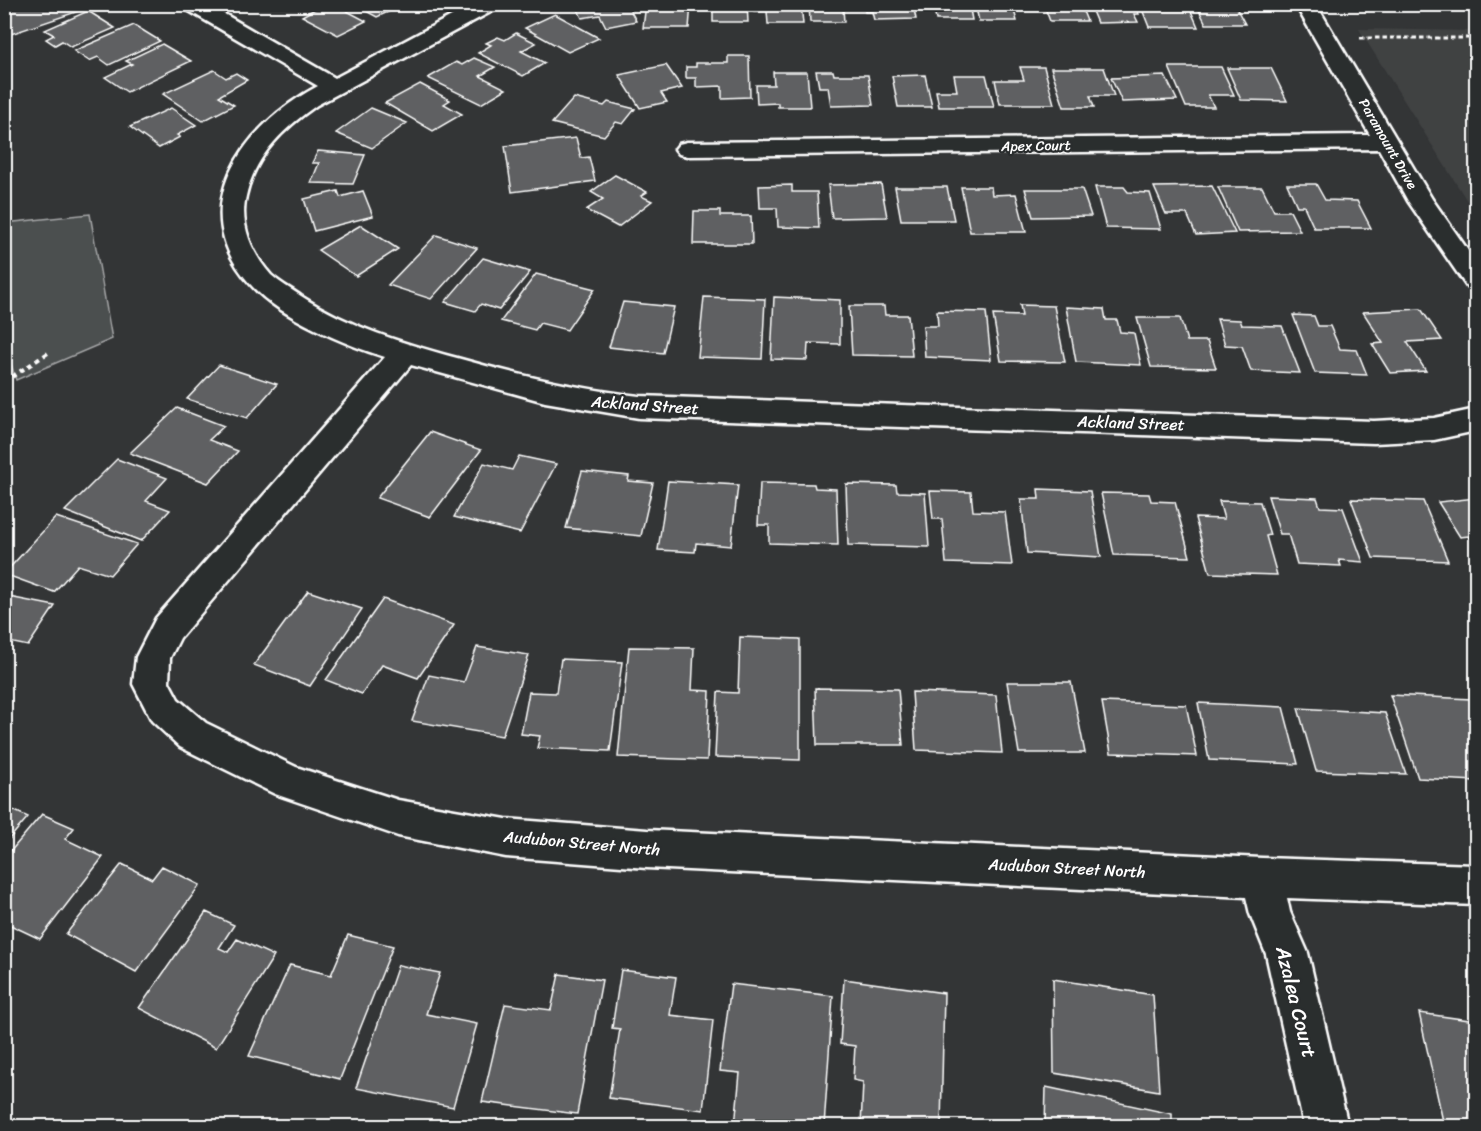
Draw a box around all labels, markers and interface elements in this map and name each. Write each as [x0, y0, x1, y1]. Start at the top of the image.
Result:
street label: Paramount Drive [1352, 94, 1424, 195]
street label: Apex Court [1000, 133, 1071, 159]
street label: Ackland Street [589, 387, 700, 423]
street label: Ackland Street [1076, 407, 1185, 439]
street label: Audubon Street North [502, 822, 661, 864]
street label: Audubon Street North [987, 849, 1146, 887]
street label: Azalea Court [1265, 941, 1327, 1062]

